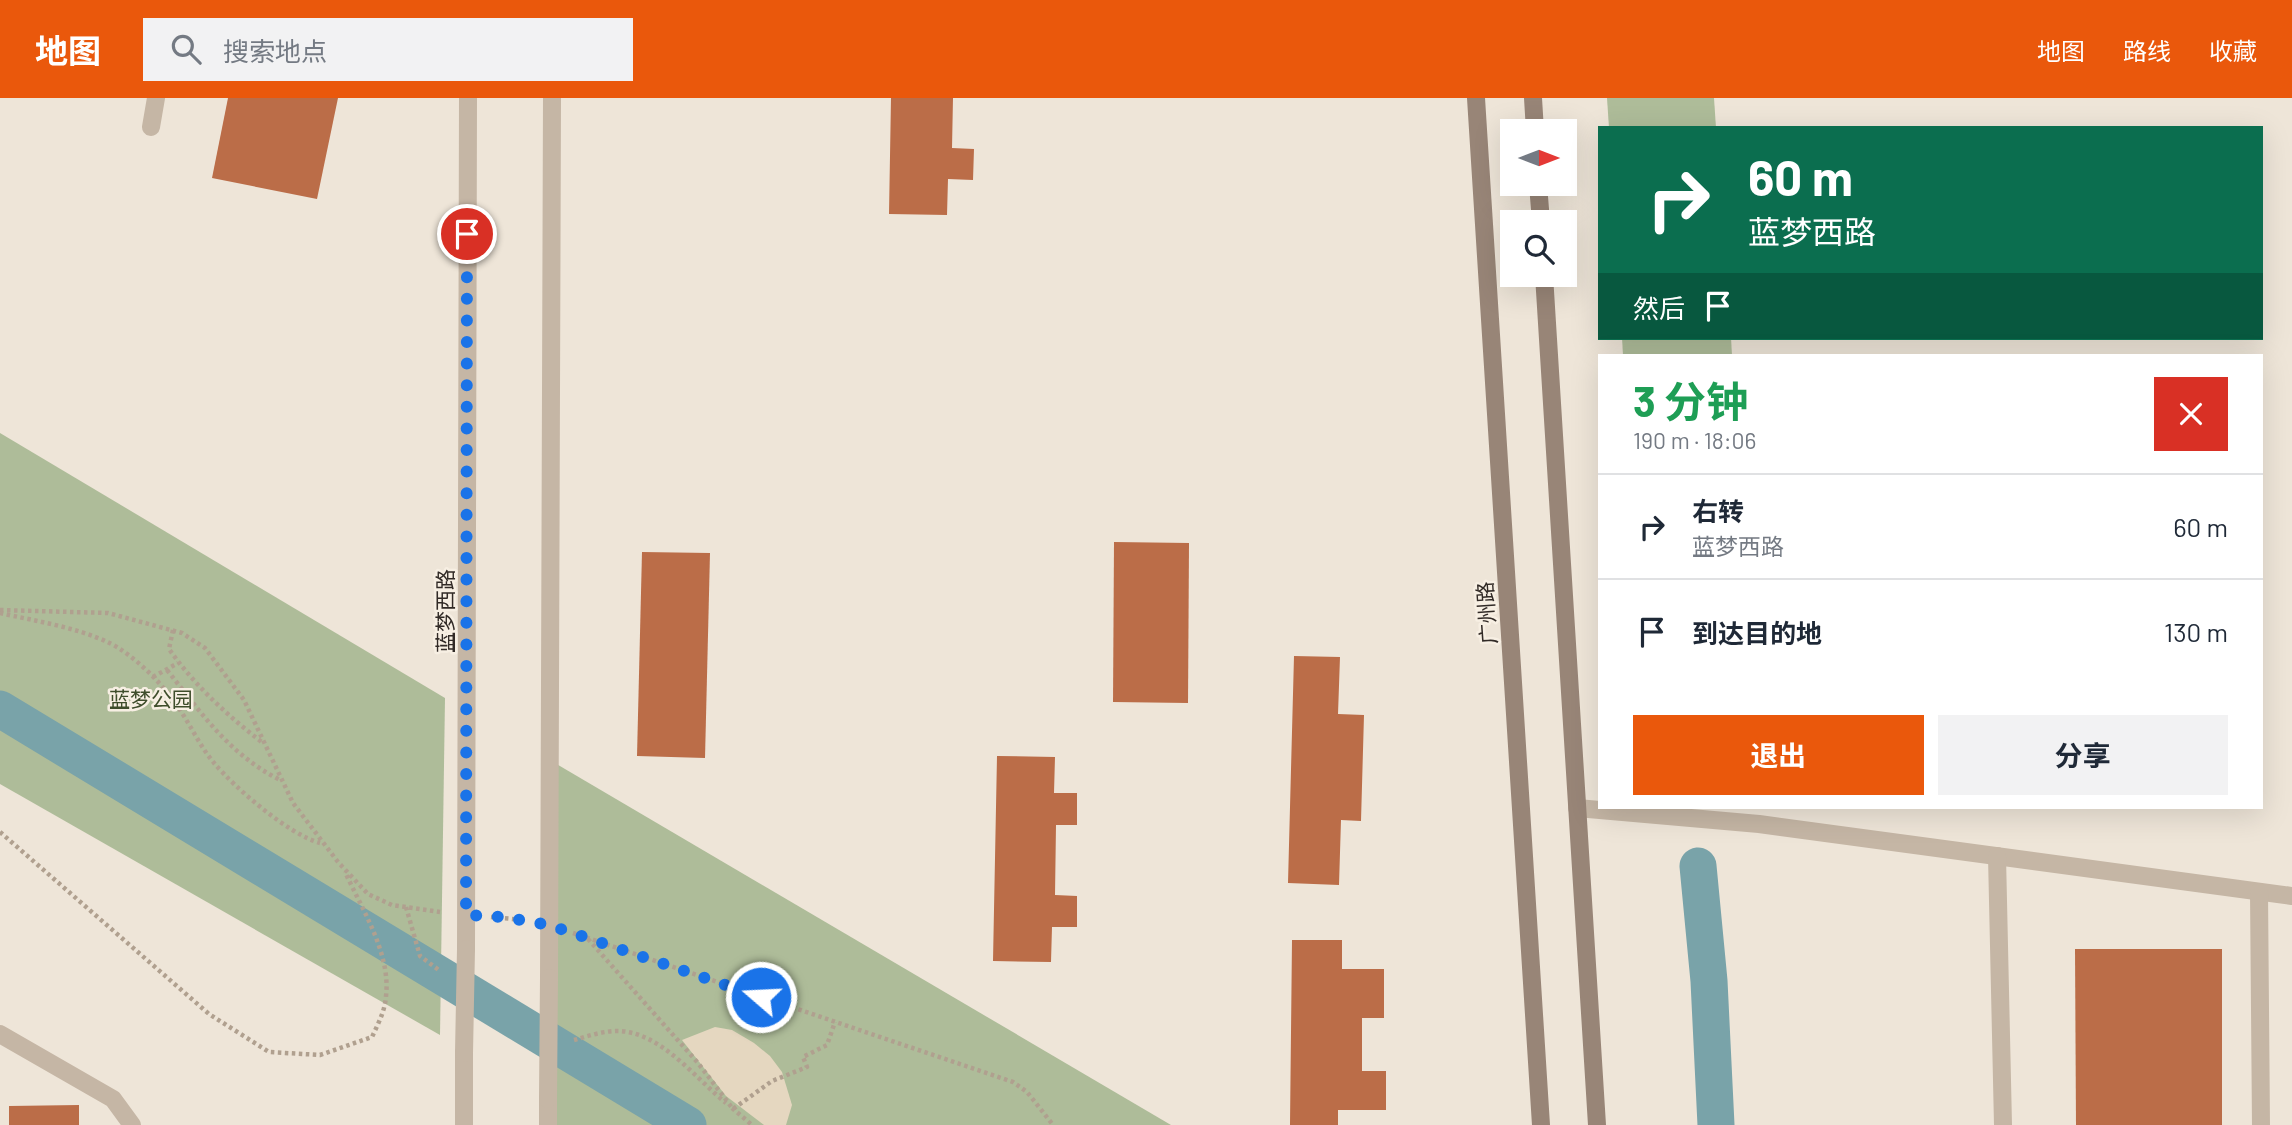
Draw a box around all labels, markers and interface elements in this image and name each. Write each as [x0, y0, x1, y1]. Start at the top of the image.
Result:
search box [143, 18, 633, 81]
text: 地图 [35, 30, 101, 70]
icon: search [167, 30, 205, 68]
text: 搜索地点 [223, 35, 327, 66]
text: 地图 [2037, 36, 2085, 65]
text: 路线 [2123, 36, 2171, 65]
text: 收藏 [2209, 36, 2257, 65]
north arrow [1500, 119, 1577, 196]
map controls [1500, 119, 1577, 287]
text: 60 m [1748, 147, 1853, 206]
icon: right [1633, 154, 1724, 245]
pin [437, 204, 497, 264]
button: search [1500, 210, 1577, 287]
text: 蓝梦西路 [1748, 212, 1876, 250]
icon: arrive [448, 215, 486, 253]
icon: arrive [1699, 287, 1737, 325]
text: 然后 [1633, 292, 1685, 323]
text: 3 分钟 [1633, 375, 1748, 425]
button: close [2154, 377, 2228, 451]
text: 190 m · 18:06 [1633, 426, 1756, 454]
text: 右转 [1692, 495, 1744, 526]
icon: right [1633, 508, 1671, 546]
text: 60 m [2173, 511, 2228, 542]
text: 蓝梦西路 [1692, 532, 1784, 560]
street label: 蓝梦西路 [432, 569, 457, 653]
street label: 广州路 [1471, 581, 1501, 645]
icon: arrive [1633, 613, 1671, 651]
text: 130 m [2164, 616, 2228, 647]
text: 到达目的地 [1692, 617, 1822, 648]
park label: 蓝梦公园 [109, 686, 193, 711]
button: 退出 [1633, 715, 1924, 795]
button: 分享 [1938, 715, 2228, 795]
position arrow [724, 960, 798, 1034]

